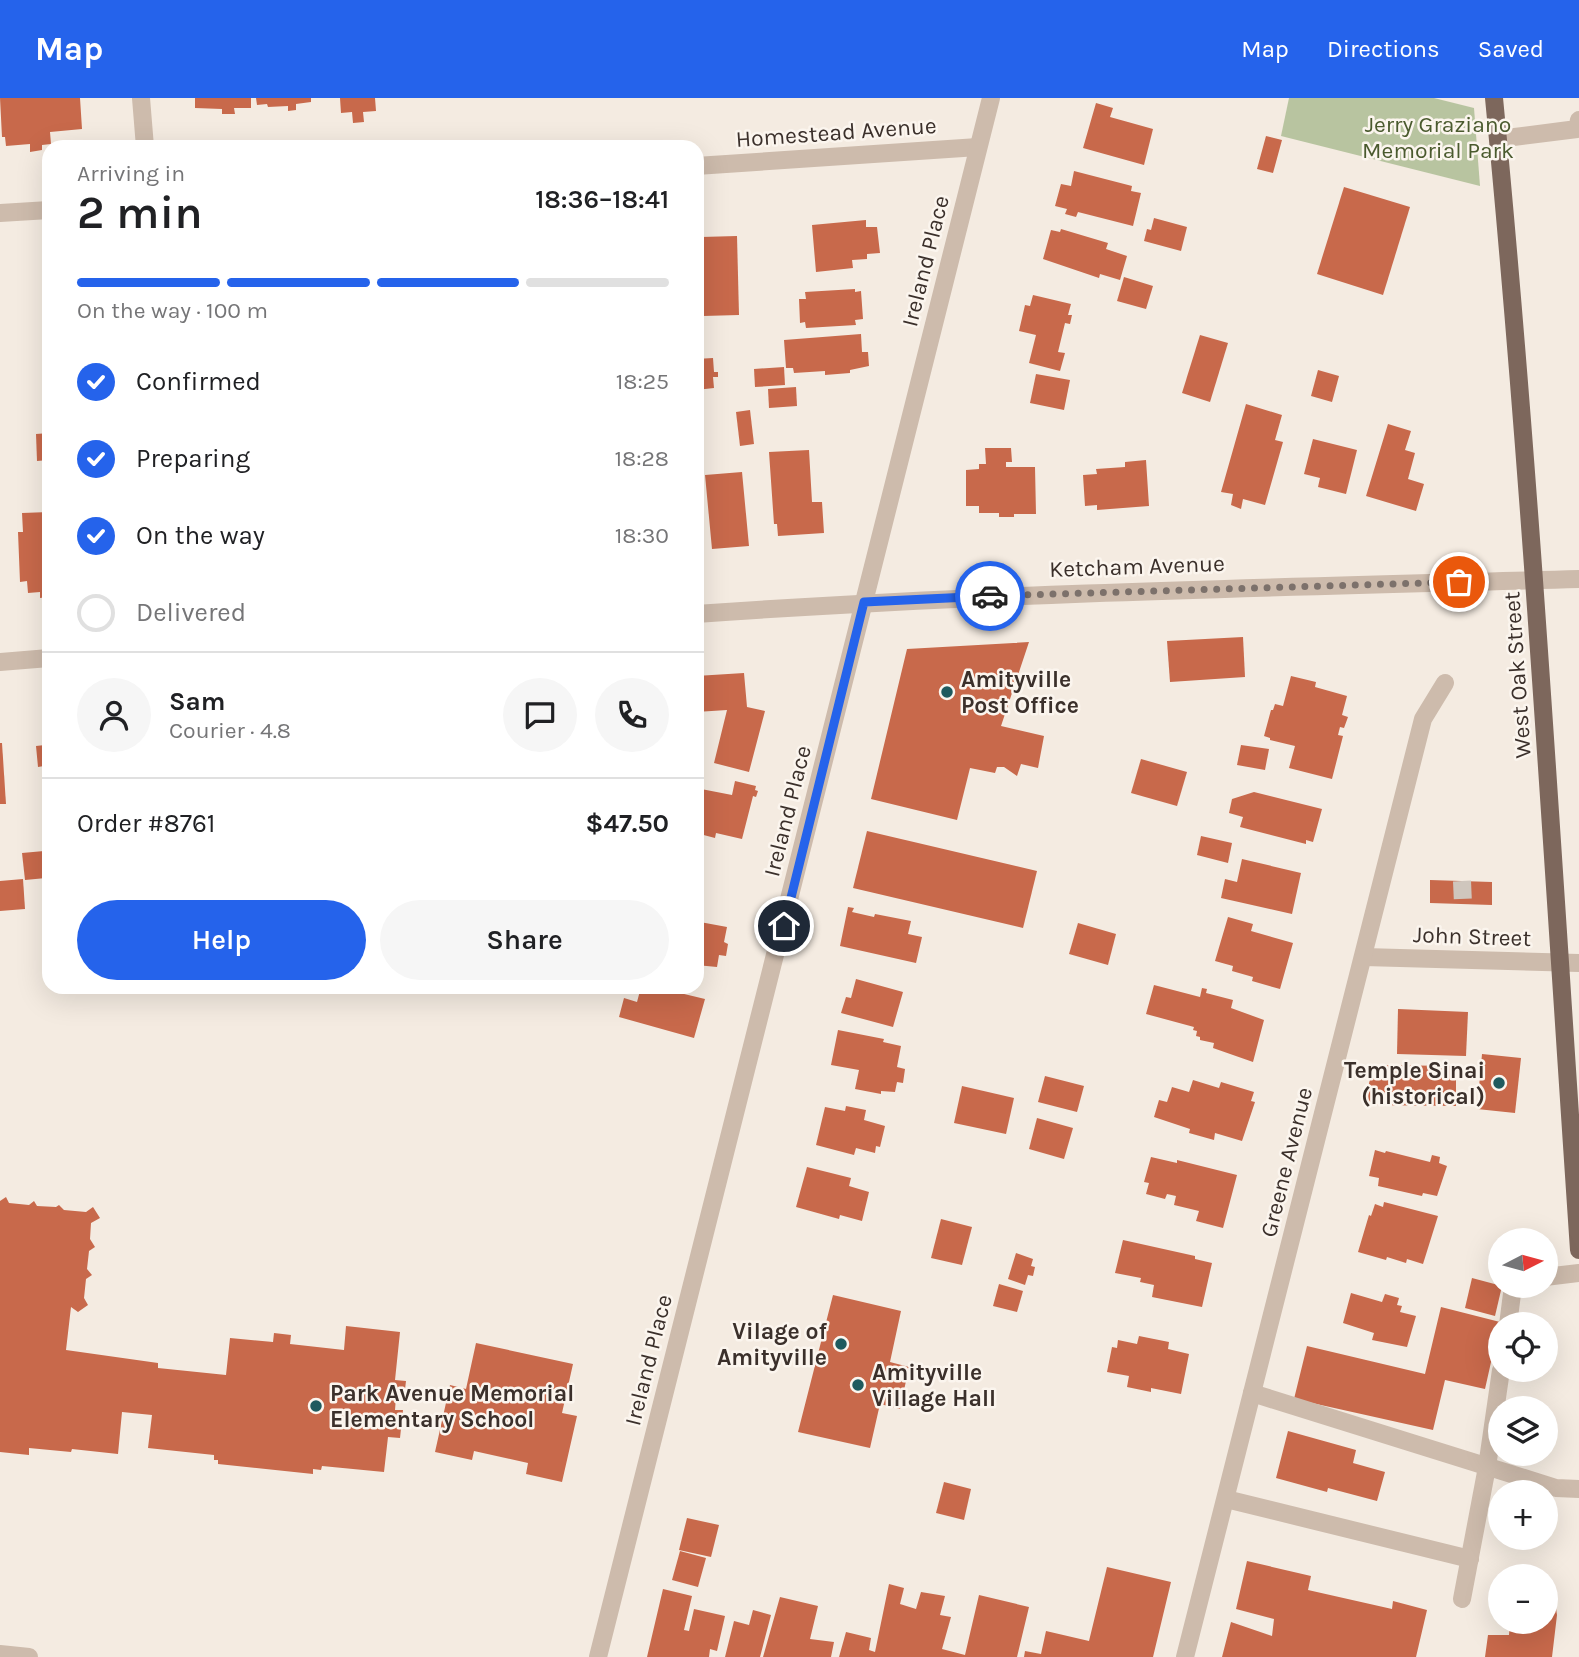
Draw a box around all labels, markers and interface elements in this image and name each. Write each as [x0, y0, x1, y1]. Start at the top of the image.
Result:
text: Map [35, 30, 103, 68]
text: Map [1241, 35, 1289, 63]
text: Directions [1327, 35, 1440, 63]
text: Saved [1478, 35, 1544, 63]
park label: Jerry Graziano Memorial Park [1362, 111, 1514, 164]
street label: Homestead Avenue [735, 112, 937, 153]
text: Arriving in [77, 160, 185, 187]
text: 18:36–18:41 [535, 184, 669, 215]
text: 2 min [77, 186, 203, 240]
street label: Ireland Place [896, 193, 955, 329]
text: On the way · 100 m [77, 297, 268, 324]
icon: check [77, 363, 115, 401]
text: Confirmed [136, 366, 261, 397]
text: 18:25 [616, 368, 669, 395]
icon: check [77, 440, 115, 478]
text: Preparing [136, 443, 250, 474]
text: 18:28 [615, 445, 669, 472]
icon: check [77, 517, 115, 555]
text: On the way [136, 520, 265, 551]
text: 18:30 [615, 522, 669, 549]
street label: Ketcham Avenue [1049, 550, 1225, 583]
pin [1429, 552, 1489, 612]
courier [955, 561, 1025, 631]
icon: bag [1440, 563, 1478, 601]
icon: car [971, 577, 1009, 615]
street label: West Oak Street [1498, 590, 1537, 759]
text: Delivered [136, 597, 246, 628]
place label: Amityville Post Office [961, 666, 1079, 719]
button: person [77, 678, 151, 752]
button: chat [503, 678, 577, 752]
button: phone [595, 678, 669, 752]
marker: Amityville Post Office [939, 684, 955, 700]
text: Sam [169, 686, 225, 717]
text: Courier · 4.8 [169, 717, 291, 744]
street label: Ireland Place [758, 743, 817, 879]
text: Order #8761 [77, 808, 215, 839]
text: $47.50 [586, 808, 669, 839]
pin [754, 896, 814, 956]
button: Help [77, 900, 366, 980]
button: Share [380, 900, 669, 980]
icon: home [765, 907, 803, 945]
street label: John Street [1412, 921, 1532, 952]
place label: Temple Sinai (historical) [1344, 1057, 1485, 1110]
marker: Temple Sinai (historical) [1491, 1075, 1507, 1091]
street label: Greene Avenue [1255, 1084, 1318, 1240]
north arrow [1488, 1228, 1558, 1298]
map controls [1488, 1228, 1558, 1634]
street label: Ireland Place [619, 1292, 678, 1428]
button: locate [1488, 1312, 1558, 1382]
place label: Vilage of Amityville [717, 1318, 828, 1371]
marker: Vilage of Amityville [833, 1336, 849, 1352]
place label: Amityville Village Hall [872, 1359, 996, 1412]
marker: Amityville Village Hall [850, 1377, 866, 1393]
place label: Park Avenue Memorial Elementary School [330, 1380, 574, 1433]
button: layers [1488, 1396, 1558, 1466]
marker: Park Avenue Memorial Elementary School [308, 1398, 324, 1414]
button: + [1488, 1480, 1558, 1550]
button: − [1488, 1564, 1558, 1634]

